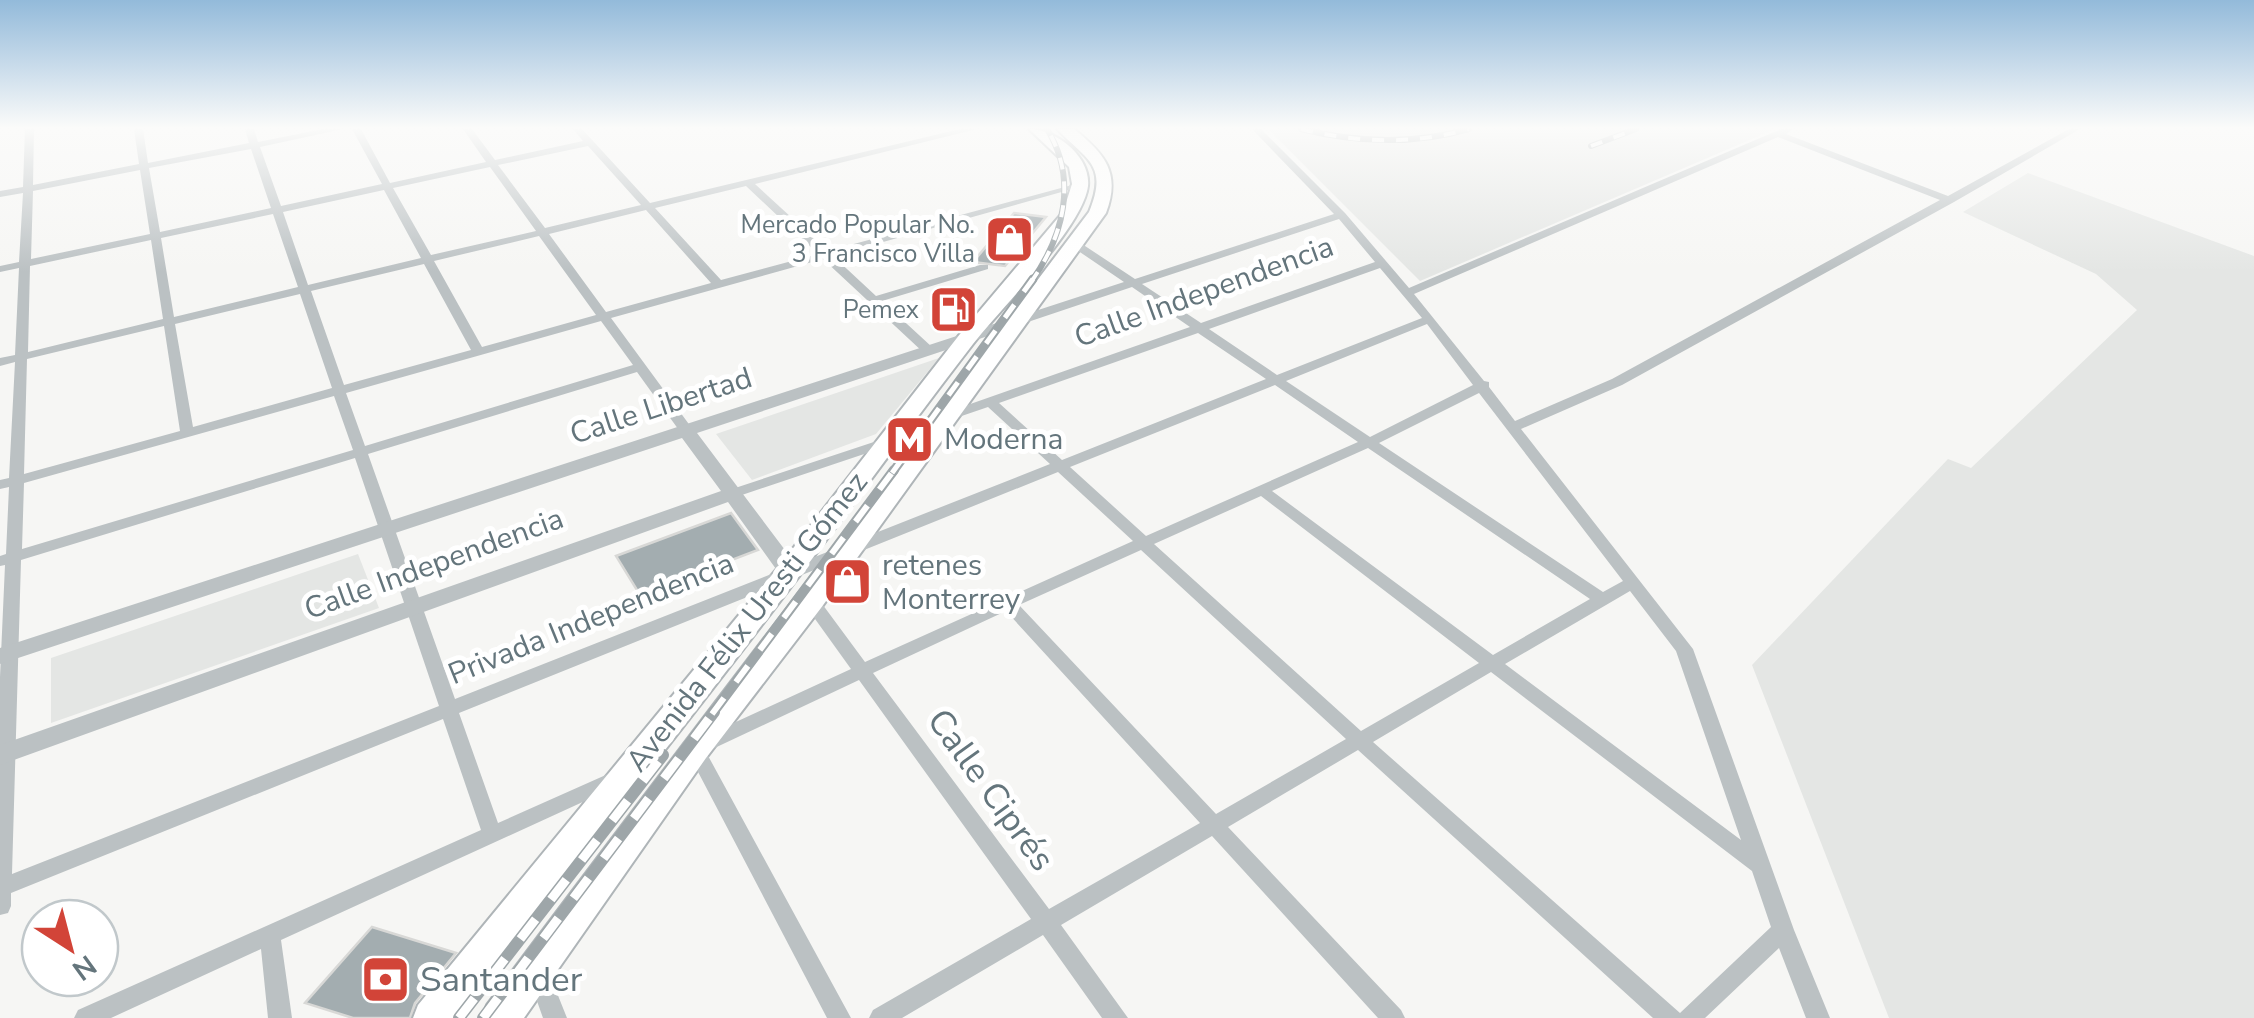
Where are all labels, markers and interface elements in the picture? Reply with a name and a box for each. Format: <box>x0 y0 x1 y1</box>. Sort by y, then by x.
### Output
place label: Mercado Popular No. 3 Francisco Villa <box>741 208 975 271</box>
shop icon: Mercado Popular No. 3 Francisco Villa <box>984 213 1036 265</box>
street label: Calle Independencia <box>1069 226 1339 358</box>
fuel station icon: Pemex <box>928 284 980 336</box>
place label: Pemex <box>843 293 919 327</box>
street label: Calle Libertad <box>565 357 757 455</box>
metro station icon: Moderna <box>883 413 935 465</box>
place label: Moderna <box>944 419 1063 460</box>
street label: Avenida Félix Uresti Gómez <box>617 463 877 780</box>
street label: Calle Independencia <box>299 498 569 630</box>
street label: Privada Independencia <box>442 543 740 695</box>
place label: retenes Monterrey <box>882 545 1021 620</box>
shop icon: retenes Monterrey <box>821 556 873 608</box>
street label: Calle Ciprés <box>916 700 1066 880</box>
north arrow <box>20 898 120 998</box>
text: N <box>64 946 104 989</box>
bank icon: Santander <box>359 953 411 1005</box>
place label: Santander <box>420 956 583 1003</box>

